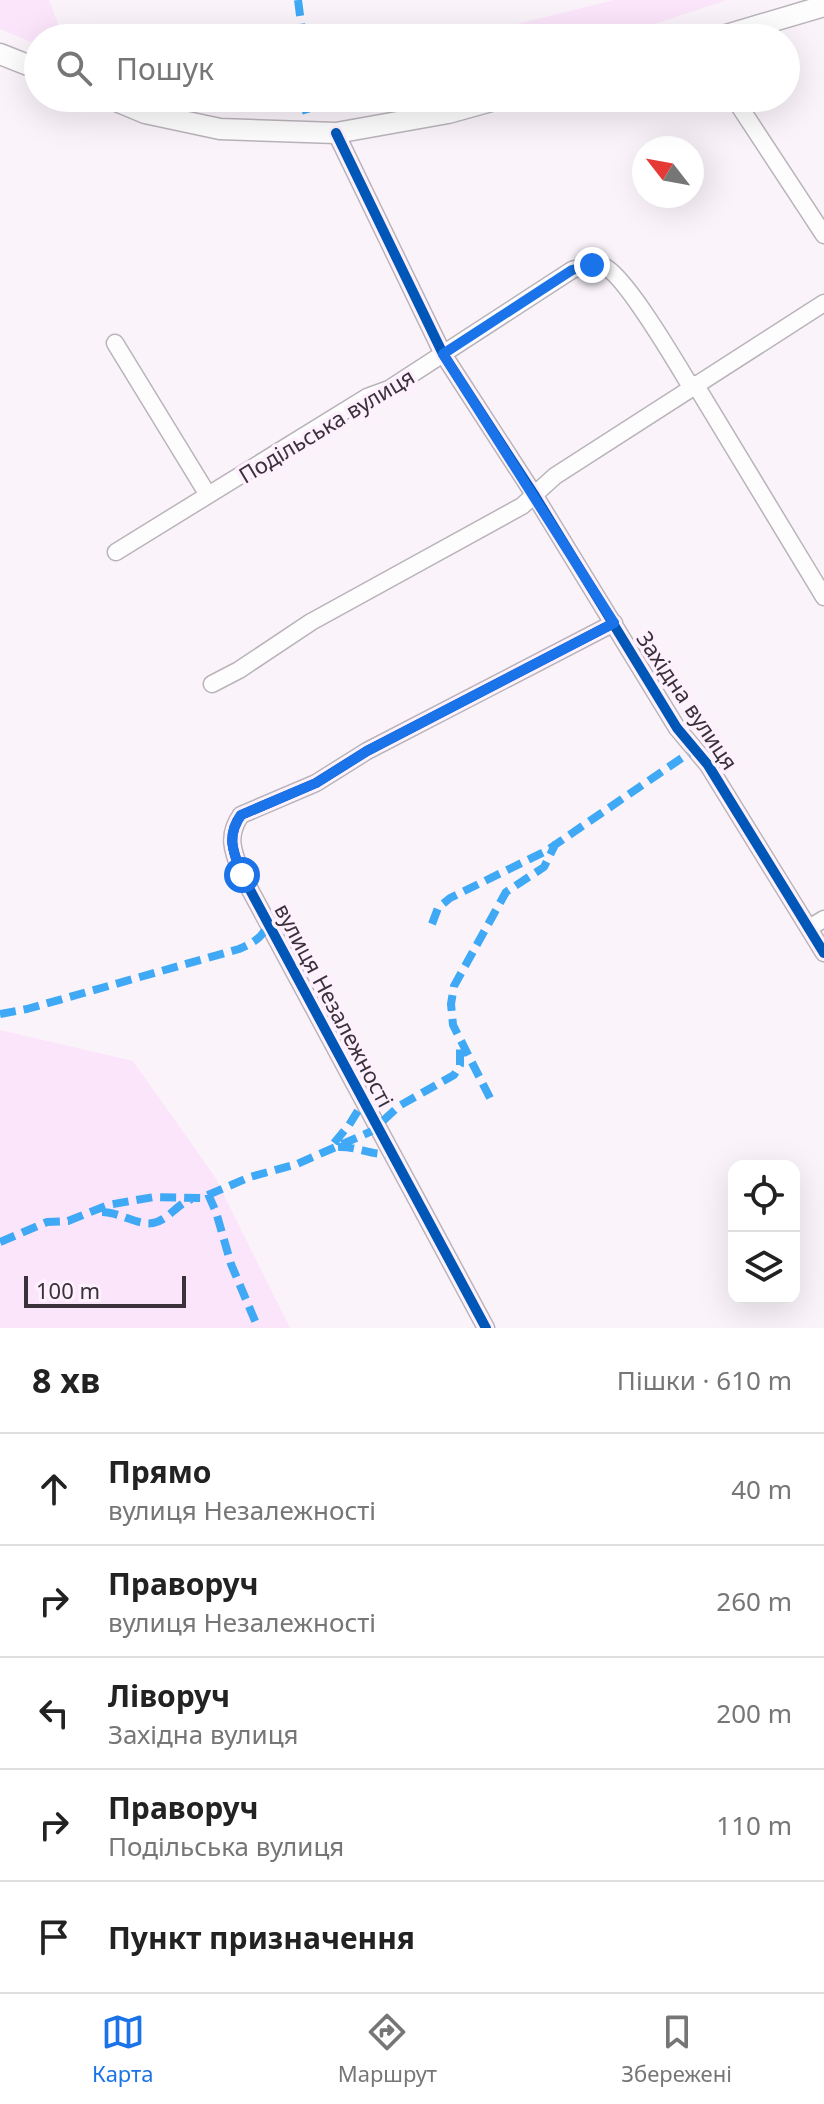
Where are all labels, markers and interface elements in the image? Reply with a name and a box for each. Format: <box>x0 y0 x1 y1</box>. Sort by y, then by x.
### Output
search box <box>24 24 800 112</box>
icon: search <box>52 46 96 90</box>
text: Пошук <box>116 48 214 89</box>
north arrow <box>632 136 704 208</box>
route end <box>574 247 610 283</box>
street label: Подільська вулиця <box>233 361 419 489</box>
street label: Західна вулиця <box>630 625 746 775</box>
route start <box>224 857 260 893</box>
street label: вулиця Незалежності <box>269 898 401 1112</box>
map controls <box>728 1160 800 1304</box>
button: locate <box>728 1160 800 1232</box>
button: layers <box>728 1232 800 1304</box>
scale bar <box>24 1272 186 1308</box>
text: 100 m <box>36 1275 100 1305</box>
text: 8 хв <box>32 1357 100 1403</box>
text: Пішки · 610 m <box>617 1362 792 1398</box>
text: Прямо <box>108 1451 212 1492</box>
icon: ahead <box>32 1467 76 1511</box>
text: 40 m <box>731 1471 792 1507</box>
text: вулиця Незалежності <box>108 1492 376 1528</box>
text: Праворуч <box>108 1563 259 1604</box>
icon: right <box>32 1579 76 1623</box>
text: 260 m <box>716 1583 792 1619</box>
text: вулиця Незалежності <box>108 1604 376 1640</box>
text: Ліворуч <box>108 1675 230 1716</box>
icon: left <box>32 1691 76 1735</box>
text: 200 m <box>716 1695 792 1731</box>
text: Західна вулиця <box>108 1716 299 1752</box>
text: Праворуч <box>108 1787 259 1828</box>
icon: right <box>32 1803 76 1847</box>
text: 110 m <box>716 1807 792 1843</box>
text: Подільська вулиця <box>108 1828 344 1864</box>
icon: arrive <box>32 1915 76 1959</box>
text: Пункт призначення <box>108 1917 415 1958</box>
tab: Карта <box>92 2010 154 2088</box>
tab: Маршрут <box>338 2010 437 2088</box>
tab: Збережені <box>621 2010 732 2088</box>

